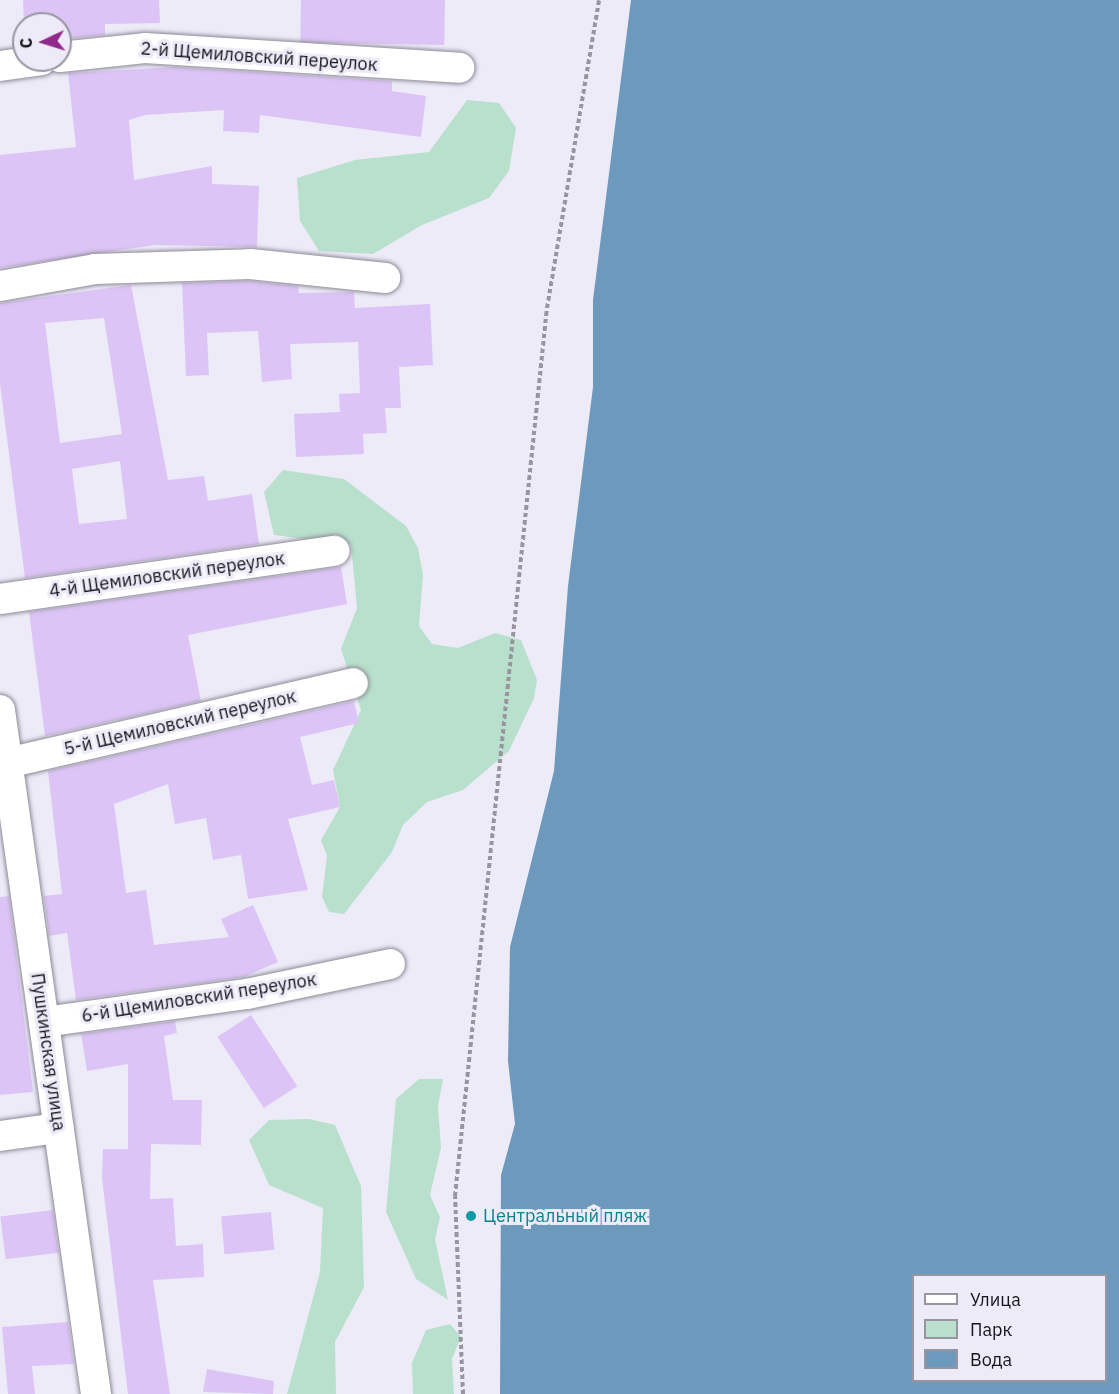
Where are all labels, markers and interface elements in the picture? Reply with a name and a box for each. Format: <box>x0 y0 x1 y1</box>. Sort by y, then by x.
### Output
north arrow <box>12 12 72 72</box>
text: С <box>16 37 36 49</box>
street label: 2-й Щемиловский переулок <box>140 38 378 76</box>
street label: 4-й Щемиловский переулок <box>48 548 286 602</box>
street label: 5-й Щемиловский переулок <box>62 686 298 760</box>
street label: 6-й Щемиловский переулок <box>80 969 318 1027</box>
street label: Пушкинская улица <box>26 972 70 1132</box>
place label: Центральный пляж <box>483 1205 647 1227</box>
marker: Центральный пляж <box>464 1209 478 1223</box>
legend <box>912 1274 1107 1382</box>
text: Улица <box>970 1288 1021 1311</box>
text: Парк <box>970 1318 1012 1341</box>
text: Вода <box>970 1348 1012 1371</box>

